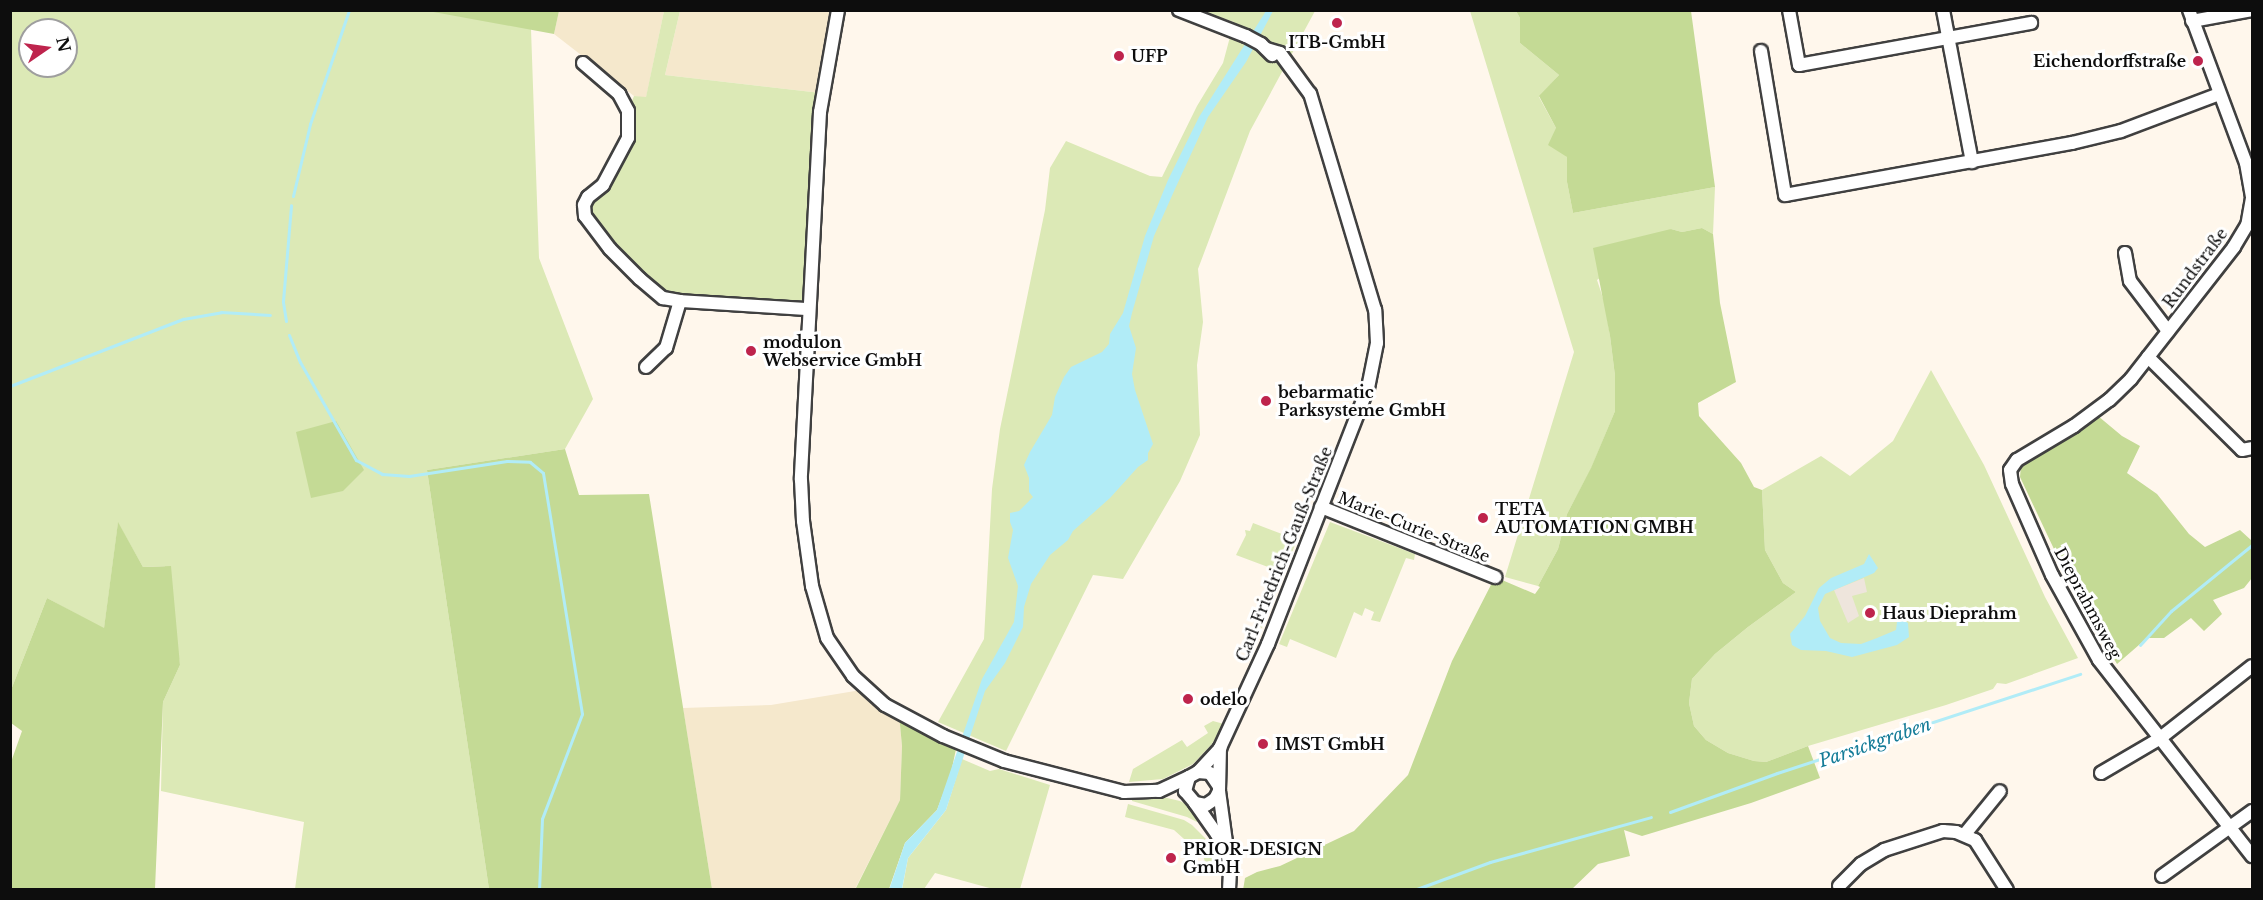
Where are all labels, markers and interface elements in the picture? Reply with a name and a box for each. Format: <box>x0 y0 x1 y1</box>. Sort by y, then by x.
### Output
marker: ITB-GmbH <box>1330 16 1344 30</box>
north arrow <box>18 18 78 78</box>
place label: ITB-GmbH <box>1288 32 1386 52</box>
text: N <box>52 35 75 54</box>
place label: UFP <box>1131 46 1168 66</box>
marker: UFP <box>1112 49 1126 63</box>
place label: Eichendorffstraße <box>2033 51 2186 71</box>
marker: Eichendorffstraße <box>2191 54 2205 68</box>
street label: Rundstraße <box>2159 224 2231 312</box>
place label: modulon Webservice GmbH <box>763 332 922 370</box>
marker: modulon Webservice GmbH <box>744 344 758 358</box>
place label: bebarmatic Parksysteme GmbH <box>1278 382 1446 420</box>
marker: bebarmatic Parksysteme GmbH <box>1259 394 1273 408</box>
street label: Carl-Friedrich-Gauß-Straße <box>1232 444 1336 664</box>
street label: Marie-Curie-Straße <box>1335 488 1493 566</box>
place label: TETA AUTOMATION GMBH <box>1495 499 1694 537</box>
marker: TETA AUTOMATION GMBH <box>1476 511 1490 525</box>
street label: Dieprahmsweg <box>2051 544 2125 662</box>
place label: Haus Dieprahm <box>1882 603 2017 623</box>
marker: Haus Dieprahm <box>1863 606 1877 620</box>
place label: odelo <box>1200 689 1247 709</box>
marker: odelo <box>1181 692 1195 706</box>
water label: Parsickgraben <box>1816 714 1934 772</box>
place label: IMST GmbH <box>1275 734 1385 754</box>
marker: IMST GmbH <box>1256 737 1270 751</box>
place label: PRIOR-DESIGN GmbH <box>1183 839 1322 877</box>
marker: PRIOR-DESIGN GmbH <box>1164 851 1178 865</box>

